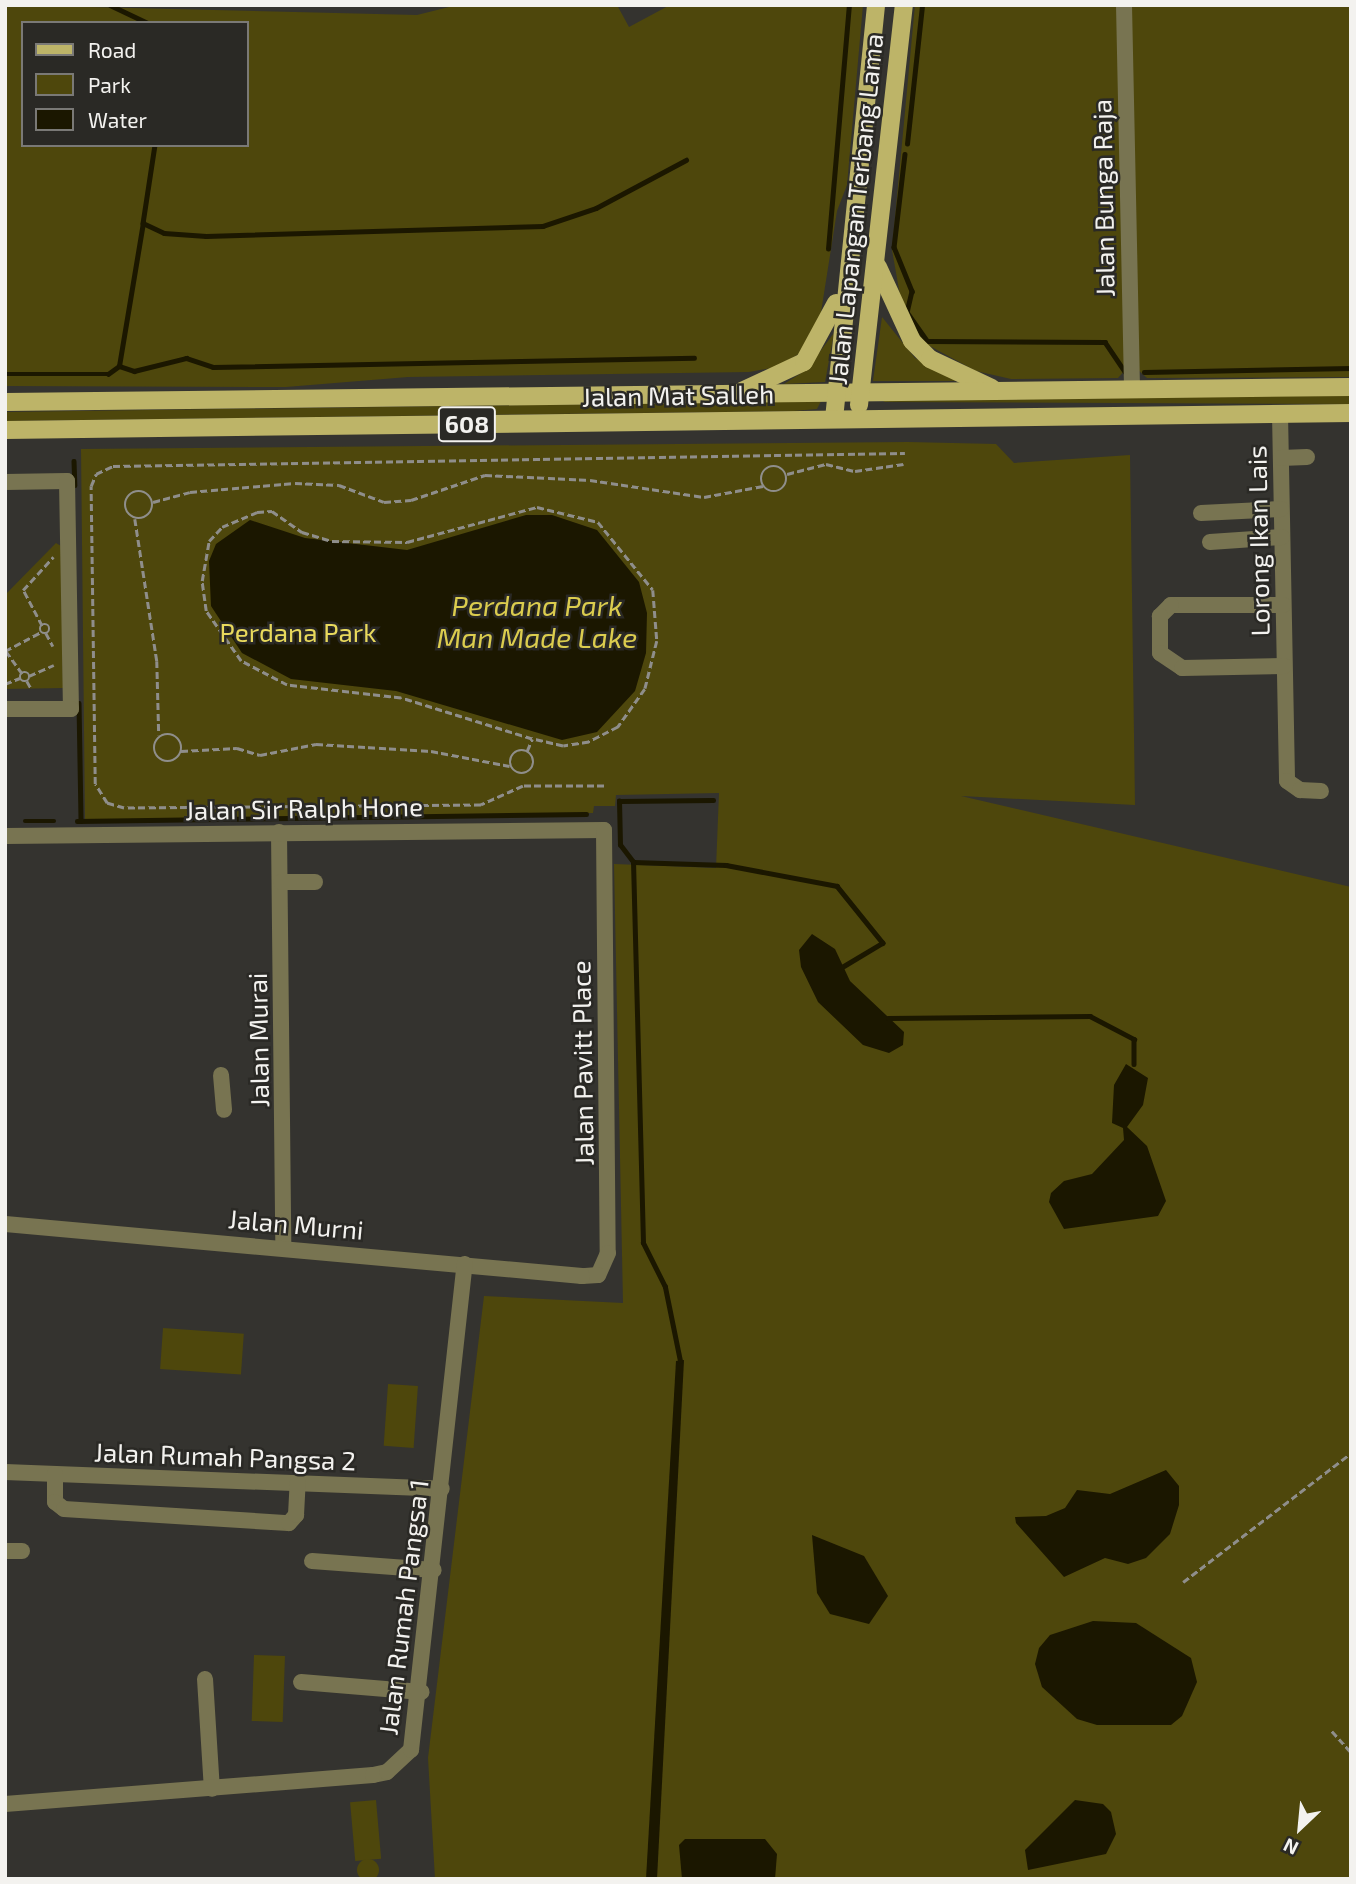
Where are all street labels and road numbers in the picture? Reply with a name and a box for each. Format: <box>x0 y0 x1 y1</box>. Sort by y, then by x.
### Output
street label: Jalan Lapangan Terbang Lama <box>821 32 889 386</box>
street label: Jalan Bunga Raja <box>1086 99 1120 297</box>
street label: Jalan Mat Salleh <box>582 378 774 412</box>
road number: 608 <box>437 404 497 444</box>
street label: Lorong Ikan Lais <box>1241 445 1275 637</box>
street label: Jalan Sir Ralph Hone <box>184 790 424 826</box>
street label: Jalan Pavitt Place <box>565 960 599 1166</box>
street label: Jalan Murai <box>241 972 275 1108</box>
street label: Jalan Murni <box>227 1203 365 1245</box>
street label: Jalan Rumah Pangsa 2 <box>94 1436 356 1476</box>
street label: Jalan Rumah Pangsa 1 <box>372 1477 434 1737</box>

